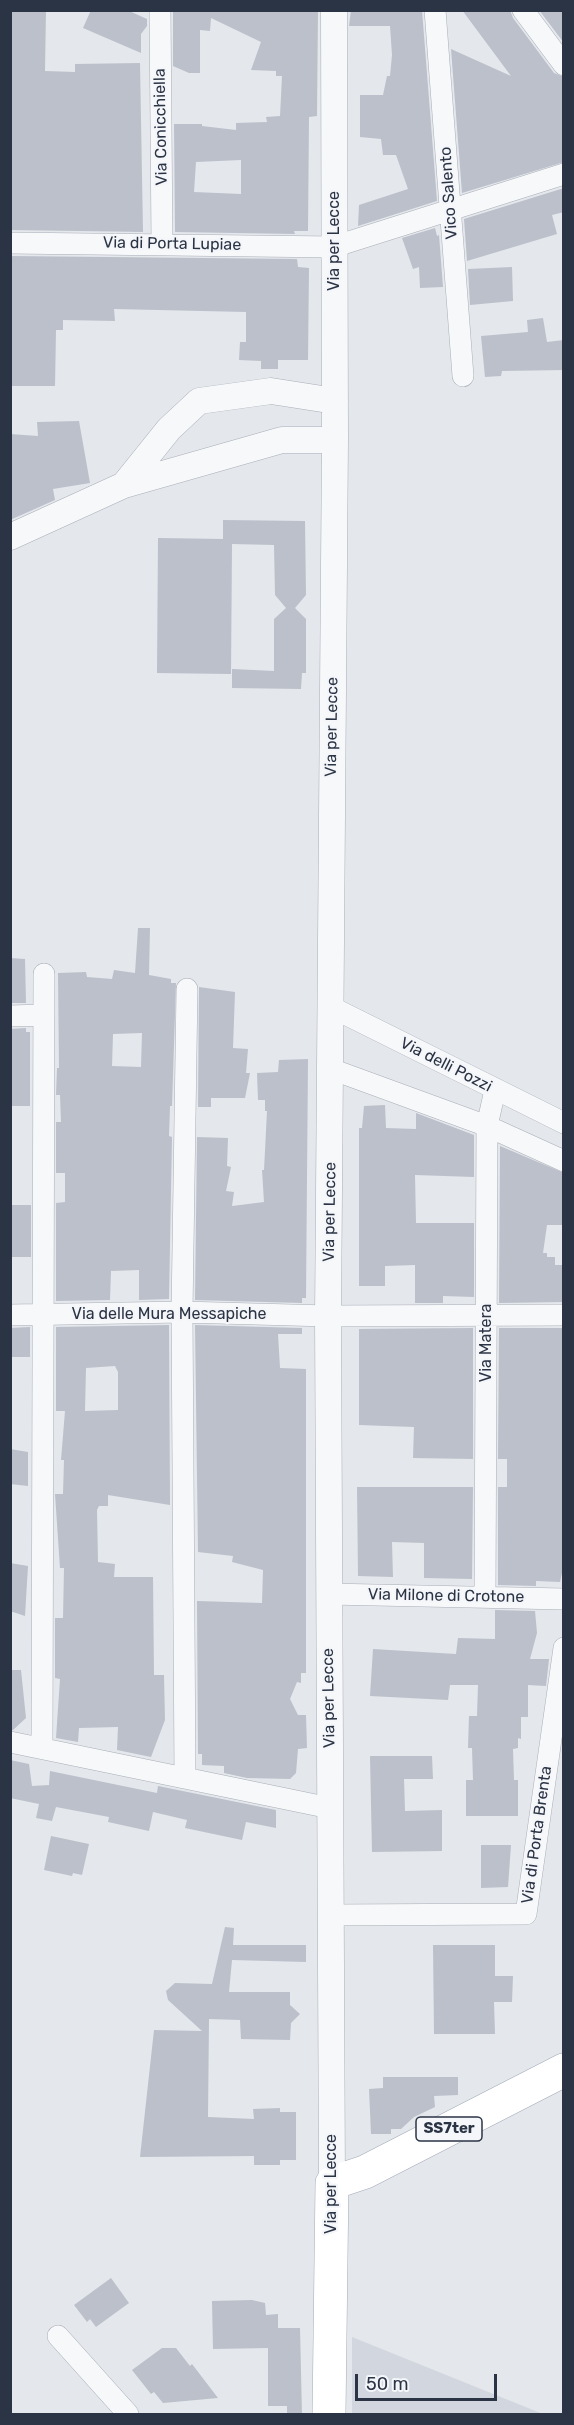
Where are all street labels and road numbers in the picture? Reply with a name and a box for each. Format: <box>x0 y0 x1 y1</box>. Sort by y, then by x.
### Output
street label: Via Conicchiella <box>150 68 172 186</box>
street label: Vico Salento <box>436 146 462 240</box>
street label: Via per Lecce <box>324 191 344 291</box>
street label: Via di Porta Lupiae <box>103 233 241 255</box>
street label: Via per Lecce <box>322 677 342 777</box>
street label: Via delli Pozzi <box>397 1034 495 1096</box>
street label: Via per Lecce <box>320 1162 340 1262</box>
street label: Via delle Mura Messapiche <box>72 1304 266 1324</box>
street label: Via Matera <box>476 1304 496 1382</box>
street label: Via Milone di Crotone <box>368 1585 524 1607</box>
street label: Via per Lecce <box>319 1648 339 1748</box>
street label: Via di Porta Brenta <box>518 1765 556 1905</box>
road number: SS7ter <box>416 2117 482 2141</box>
street label: Via per Lecce <box>321 2134 341 2234</box>

